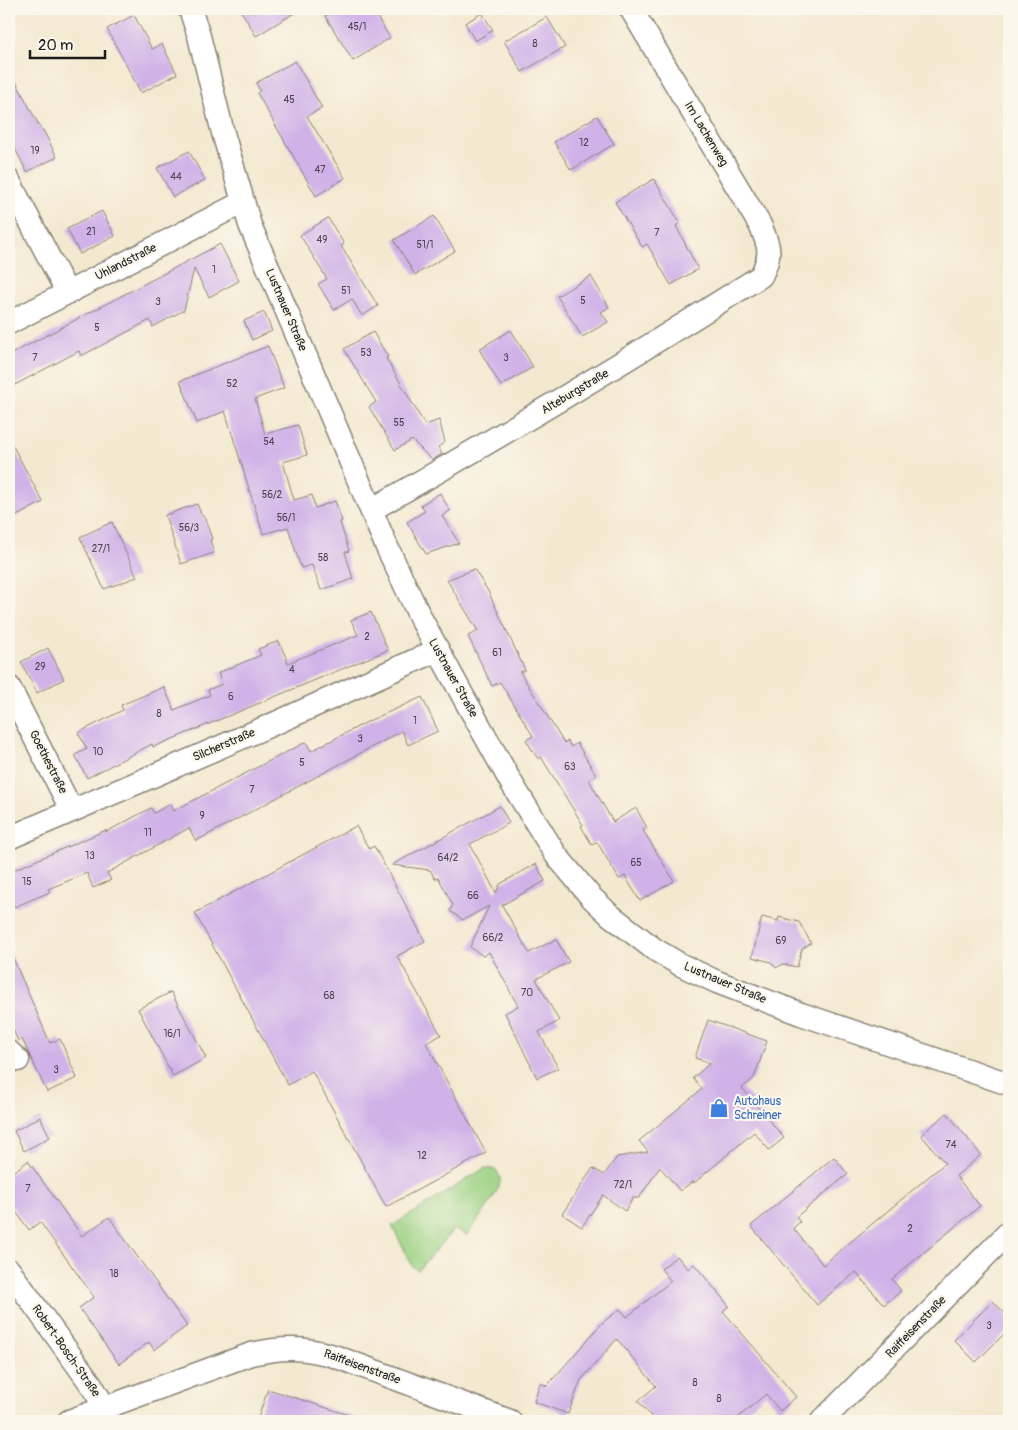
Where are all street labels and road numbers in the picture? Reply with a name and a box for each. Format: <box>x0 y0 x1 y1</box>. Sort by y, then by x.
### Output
street label: Im Lachenweg <box>681 99 731 169</box>
street label: Uhlandstraße <box>93 240 159 284</box>
street label: Lustnauer Straße <box>262 267 310 354</box>
street label: Alteburgstraße <box>538 366 612 418</box>
street label: Lustnauer Straße <box>425 636 481 720</box>
street label: Silcherstraße <box>190 725 258 765</box>
street label: Goethestraße <box>26 728 70 796</box>
street label: Lustnauer Straße <box>682 959 769 1007</box>
street label: Raiffeisenstraße <box>883 1293 949 1361</box>
street label: Robert-Bosch-Straße <box>29 1302 103 1400</box>
street label: Raiffeisenstraße <box>322 1346 403 1388</box>

